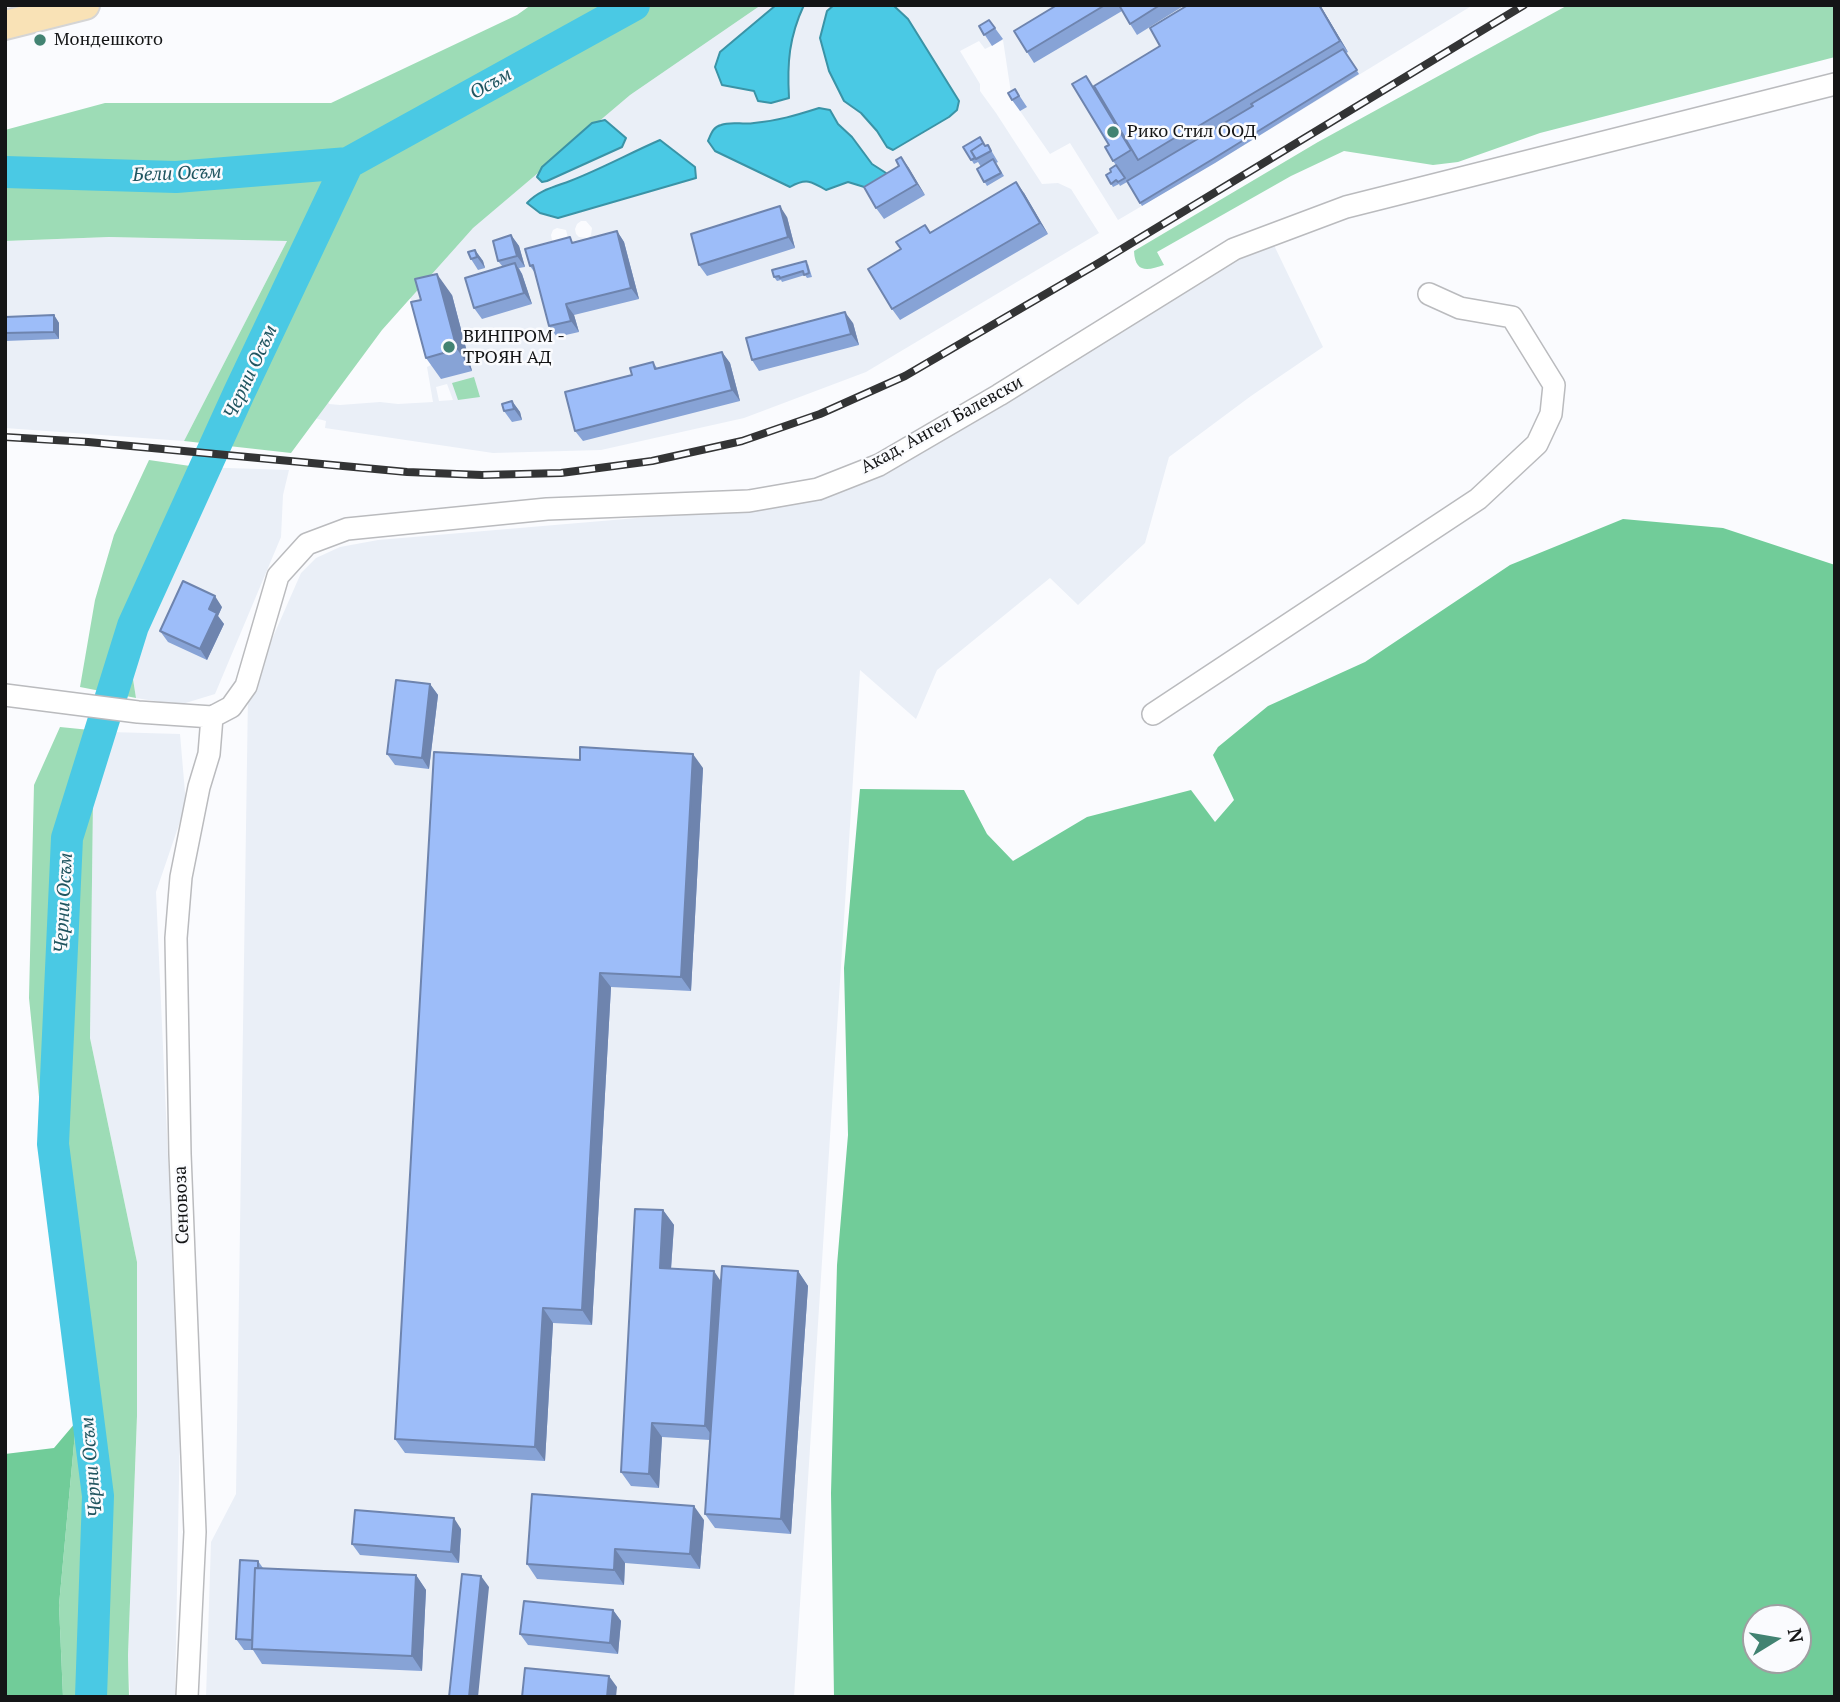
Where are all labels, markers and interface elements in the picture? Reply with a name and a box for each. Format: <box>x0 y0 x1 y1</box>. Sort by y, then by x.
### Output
place label: Мондешкото <box>54 29 163 51</box>
marker: Мондешкото <box>32 32 48 48</box>
water label: Осъм <box>466 63 516 105</box>
place label: Рико Стил ООД <box>1127 121 1256 143</box>
marker: Рико Стил ООД <box>1105 124 1121 140</box>
water label: Бели Осъм <box>132 161 222 187</box>
water label: Черни Осъм <box>219 322 283 422</box>
place label: ВИНПРОМ - ТРОЯН АД <box>463 326 565 368</box>
marker: ВИНПРОМ - ТРОЯН АД <box>441 339 457 355</box>
street label: Акад. Ангел Балевски <box>857 371 1027 479</box>
water label: Черни Осъм <box>50 852 78 954</box>
street label: Сеновоза <box>170 1166 194 1244</box>
water label: Черни Осъм <box>76 1416 108 1518</box>
north arrow <box>1742 1604 1812 1674</box>
text: N <box>1782 1626 1810 1645</box>

